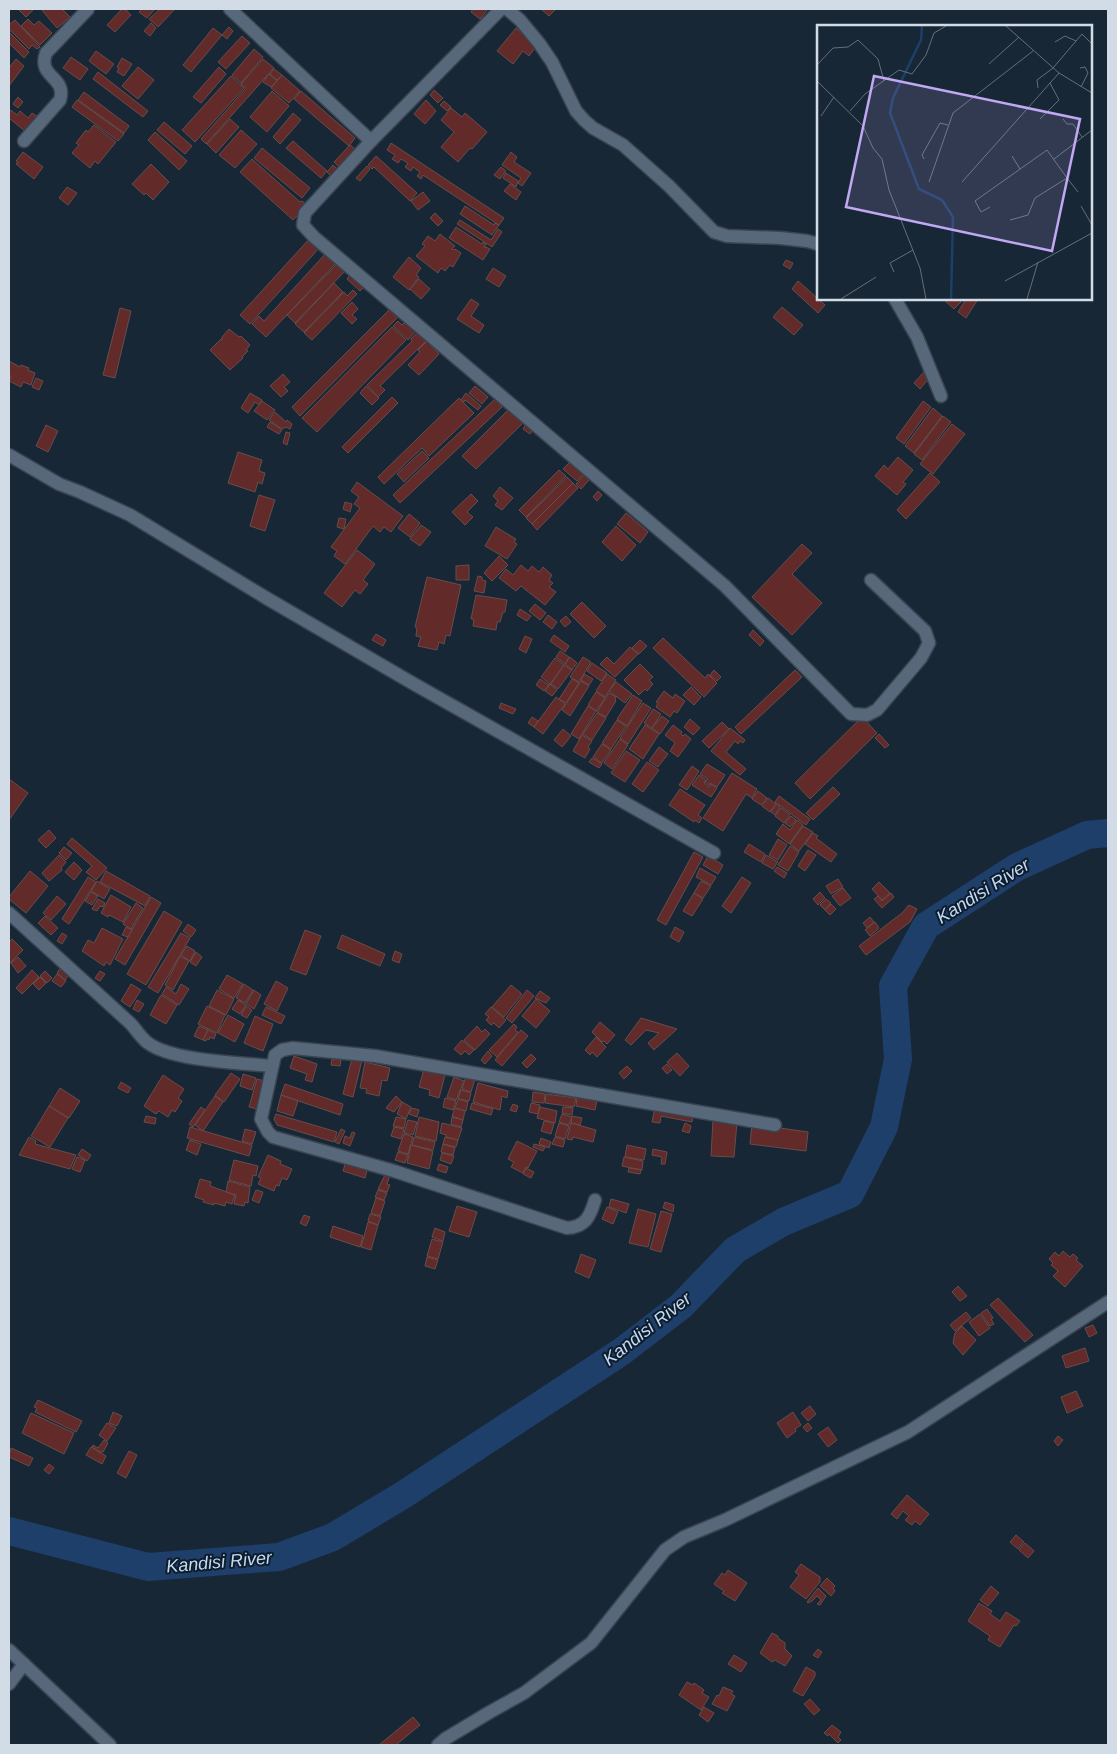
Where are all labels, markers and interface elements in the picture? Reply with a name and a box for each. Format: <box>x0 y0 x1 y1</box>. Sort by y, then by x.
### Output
inset map <box>817 25 1092 300</box>
water label: Kandisi River <box>933 854 1034 928</box>
water label: Kandisi River <box>599 1288 696 1370</box>
water label: Kandisi River <box>165 1547 274 1577</box>

